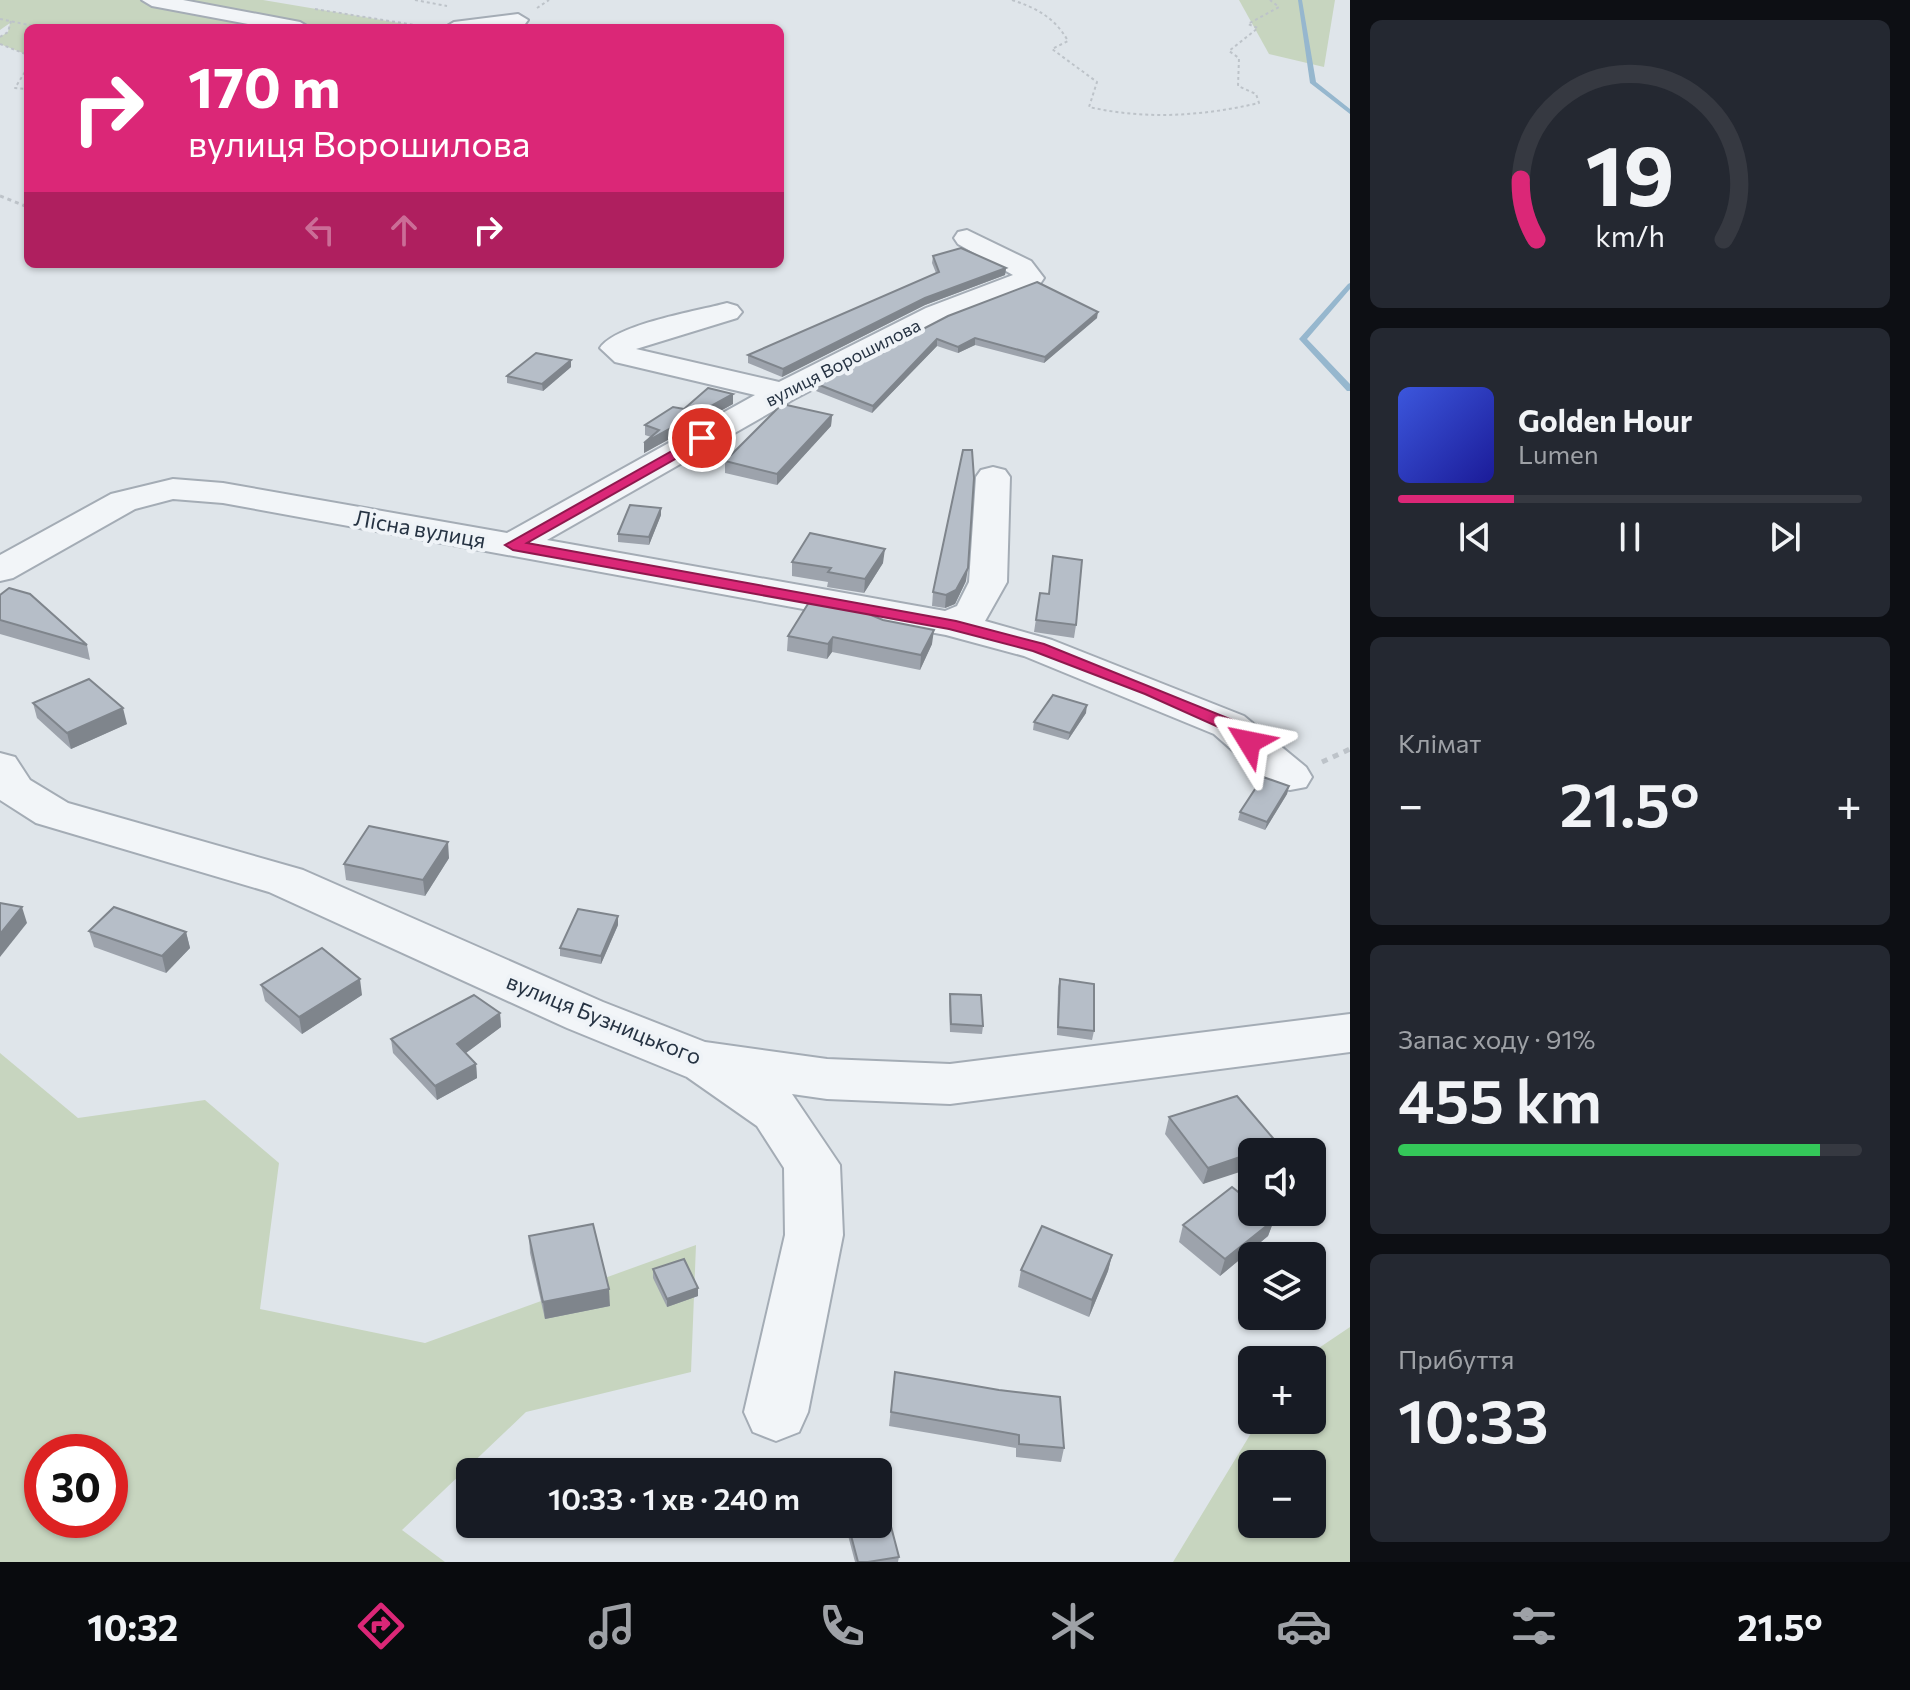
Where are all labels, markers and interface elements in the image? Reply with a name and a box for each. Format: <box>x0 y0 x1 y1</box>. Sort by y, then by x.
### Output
text: 170 m <box>188 51 341 120</box>
icon: right <box>56 56 160 160</box>
text: вулиця Ворошилова <box>188 120 531 164</box>
text: 19 <box>1586 121 1674 223</box>
icon: left <box>298 208 342 252</box>
icon: ahead <box>382 208 426 252</box>
icon: right <box>466 208 510 252</box>
text: km/h <box>1595 218 1665 253</box>
street label: вулиця Ворошилова <box>761 313 924 411</box>
text: Golden Hour <box>1518 401 1692 438</box>
pin <box>668 404 736 472</box>
icon: arrive <box>680 416 724 460</box>
text: Lumen <box>1518 438 1599 469</box>
street label: Лісна вулиця <box>352 504 488 553</box>
icon: previous <box>1453 515 1497 559</box>
icon: pause <box>1608 515 1652 559</box>
icon: next <box>1763 515 1807 559</box>
position arrow <box>1207 700 1291 784</box>
text: Клімат <box>1398 727 1481 758</box>
text: 21.5° <box>1559 766 1700 839</box>
text: − <box>1398 776 1423 830</box>
text: + <box>1836 776 1862 830</box>
street label: вулиця Бузницького <box>503 967 706 1070</box>
text: Запас ходу · 91% <box>1398 1023 1595 1054</box>
text: 455 km <box>1398 1062 1602 1135</box>
map controls <box>1238 1138 1326 1538</box>
button: sound <box>1238 1138 1326 1226</box>
button: layers <box>1238 1242 1326 1330</box>
text: Прибуття <box>1398 1343 1514 1374</box>
button: + <box>1238 1346 1326 1434</box>
text: 10:33 <box>1398 1382 1549 1455</box>
speed limit sign: 30 <box>24 1434 128 1538</box>
button: − <box>1238 1450 1326 1538</box>
text: 10:33 · 1 хв · 240 m <box>548 1479 800 1516</box>
icon: directions <box>353 1598 409 1654</box>
icon: music <box>584 1598 640 1654</box>
icon: phone <box>814 1598 870 1654</box>
icon: climate <box>1045 1598 1101 1654</box>
icon: car <box>1276 1598 1332 1654</box>
icon: filters <box>1506 1598 1562 1654</box>
text: 10:32 <box>87 1604 178 1648</box>
text: 21.5° <box>1737 1604 1823 1648</box>

